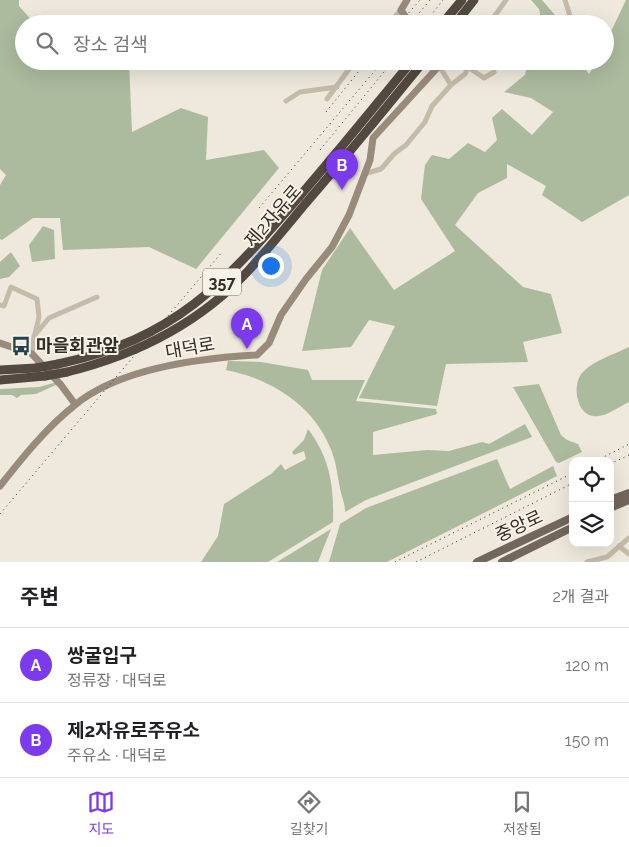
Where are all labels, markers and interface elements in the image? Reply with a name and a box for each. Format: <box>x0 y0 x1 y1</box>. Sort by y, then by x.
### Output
search box <box>15 15 614 70</box>
icon: search <box>33 29 61 57</box>
text: 장소 검색 <box>73 33 148 55</box>
pin: B <box>326 149 358 190</box>
street label: 제2자유로 <box>240 180 305 251</box>
your location <box>258 253 284 279</box>
road number: 357 <box>203 268 241 296</box>
pin: A <box>231 308 263 349</box>
street label: 대덕로 <box>164 333 216 362</box>
bus stop icon: 마을회관앞 <box>10 335 32 357</box>
place label: 마을회관앞 <box>36 335 119 356</box>
map controls <box>569 457 614 547</box>
button: locate <box>569 457 614 502</box>
button: layers <box>569 502 614 547</box>
street label: 중앙로 <box>492 506 546 546</box>
text: 주변 <box>20 584 59 609</box>
text: 2개 결과 <box>552 587 609 606</box>
text: 쌍굴입구 <box>67 644 137 666</box>
text: A <box>31 656 41 675</box>
text: 120 m <box>565 656 609 675</box>
text: 정류장 · 대덕로 <box>67 671 167 690</box>
text: 제2자유로주유소 <box>67 719 200 741</box>
text: B <box>31 731 41 750</box>
text: 150 m <box>565 731 609 750</box>
text: 주유소 · 대덕로 <box>67 746 167 765</box>
tab: 지도 <box>87 788 115 838</box>
tab: 길찾기 <box>290 788 328 838</box>
tab: 저장됨 <box>503 788 542 838</box>

